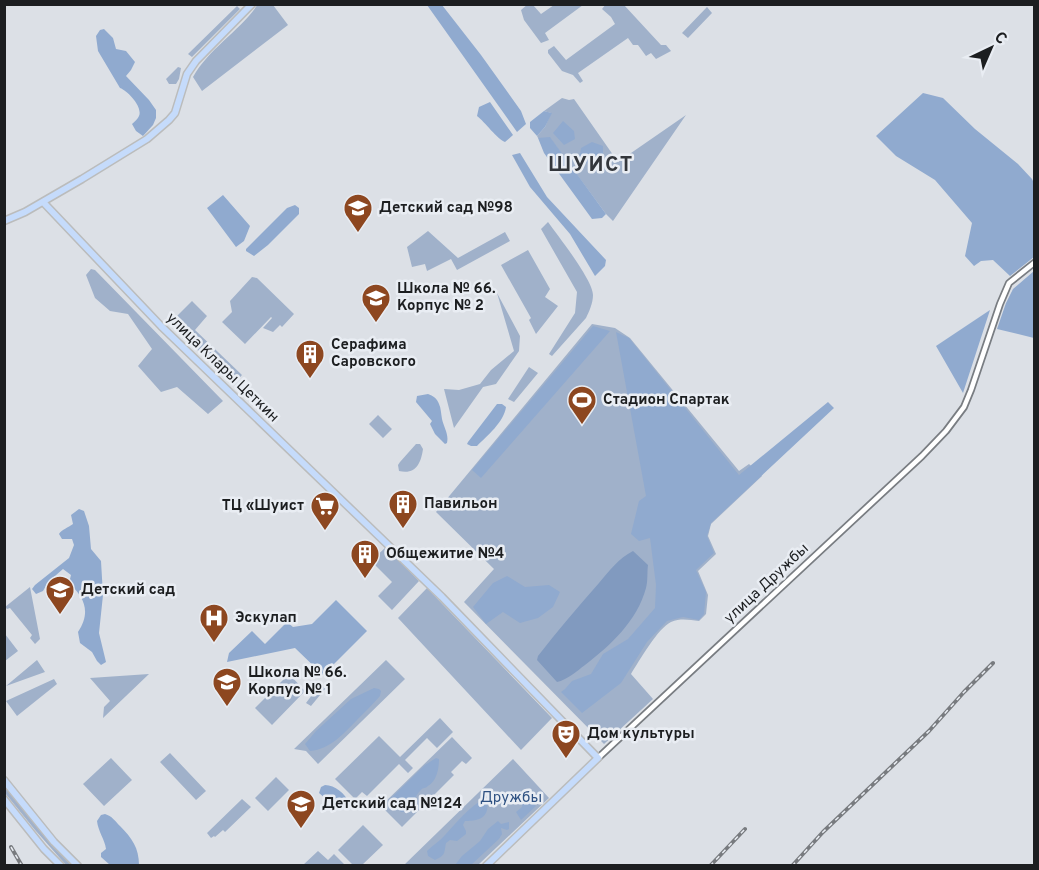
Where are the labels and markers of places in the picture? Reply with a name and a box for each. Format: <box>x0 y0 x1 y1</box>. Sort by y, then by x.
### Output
school or university icon: Детский сад №98 <box>342 192 374 234</box>
place label: Детский сад №98 <box>379 199 513 218</box>
place label: Школа № 66. Корпус № 2 <box>397 280 496 316</box>
school or university icon: Школа № 66. Корпус № 2 <box>360 282 392 324</box>
place label: Серафима Саровского <box>331 336 416 372</box>
building icon: Серафима Саровского <box>294 338 326 380</box>
sports icon: Стадион Спартак <box>566 384 598 426</box>
place label: Стадион Спартак <box>603 391 730 410</box>
building icon: Павильон <box>387 488 419 530</box>
supermarket icon: ТЦ «Шуист <box>309 490 341 532</box>
place label: Павильон <box>424 495 498 514</box>
place label: ТЦ «Шуист <box>222 497 304 516</box>
building icon: Общежитие №4 <box>349 538 381 580</box>
place label: Общежитие №4 <box>386 545 504 564</box>
school or university icon: Детский сад <box>44 574 76 616</box>
place label: Детский сад <box>81 581 175 600</box>
hospital icon: Эскулап <box>198 602 230 644</box>
place label: Эскулап <box>235 609 297 628</box>
place label: Школа № 66. Корпус № 1 <box>248 664 347 700</box>
school or university icon: Школа № 66. Корпус № 1 <box>211 666 243 708</box>
theatre icon: Дом культуры <box>550 718 582 760</box>
place label: Дом культуры <box>587 725 695 744</box>
school or university icon: Детский сад №124 <box>285 788 317 830</box>
place label: Детский сад №124 <box>322 795 462 814</box>

